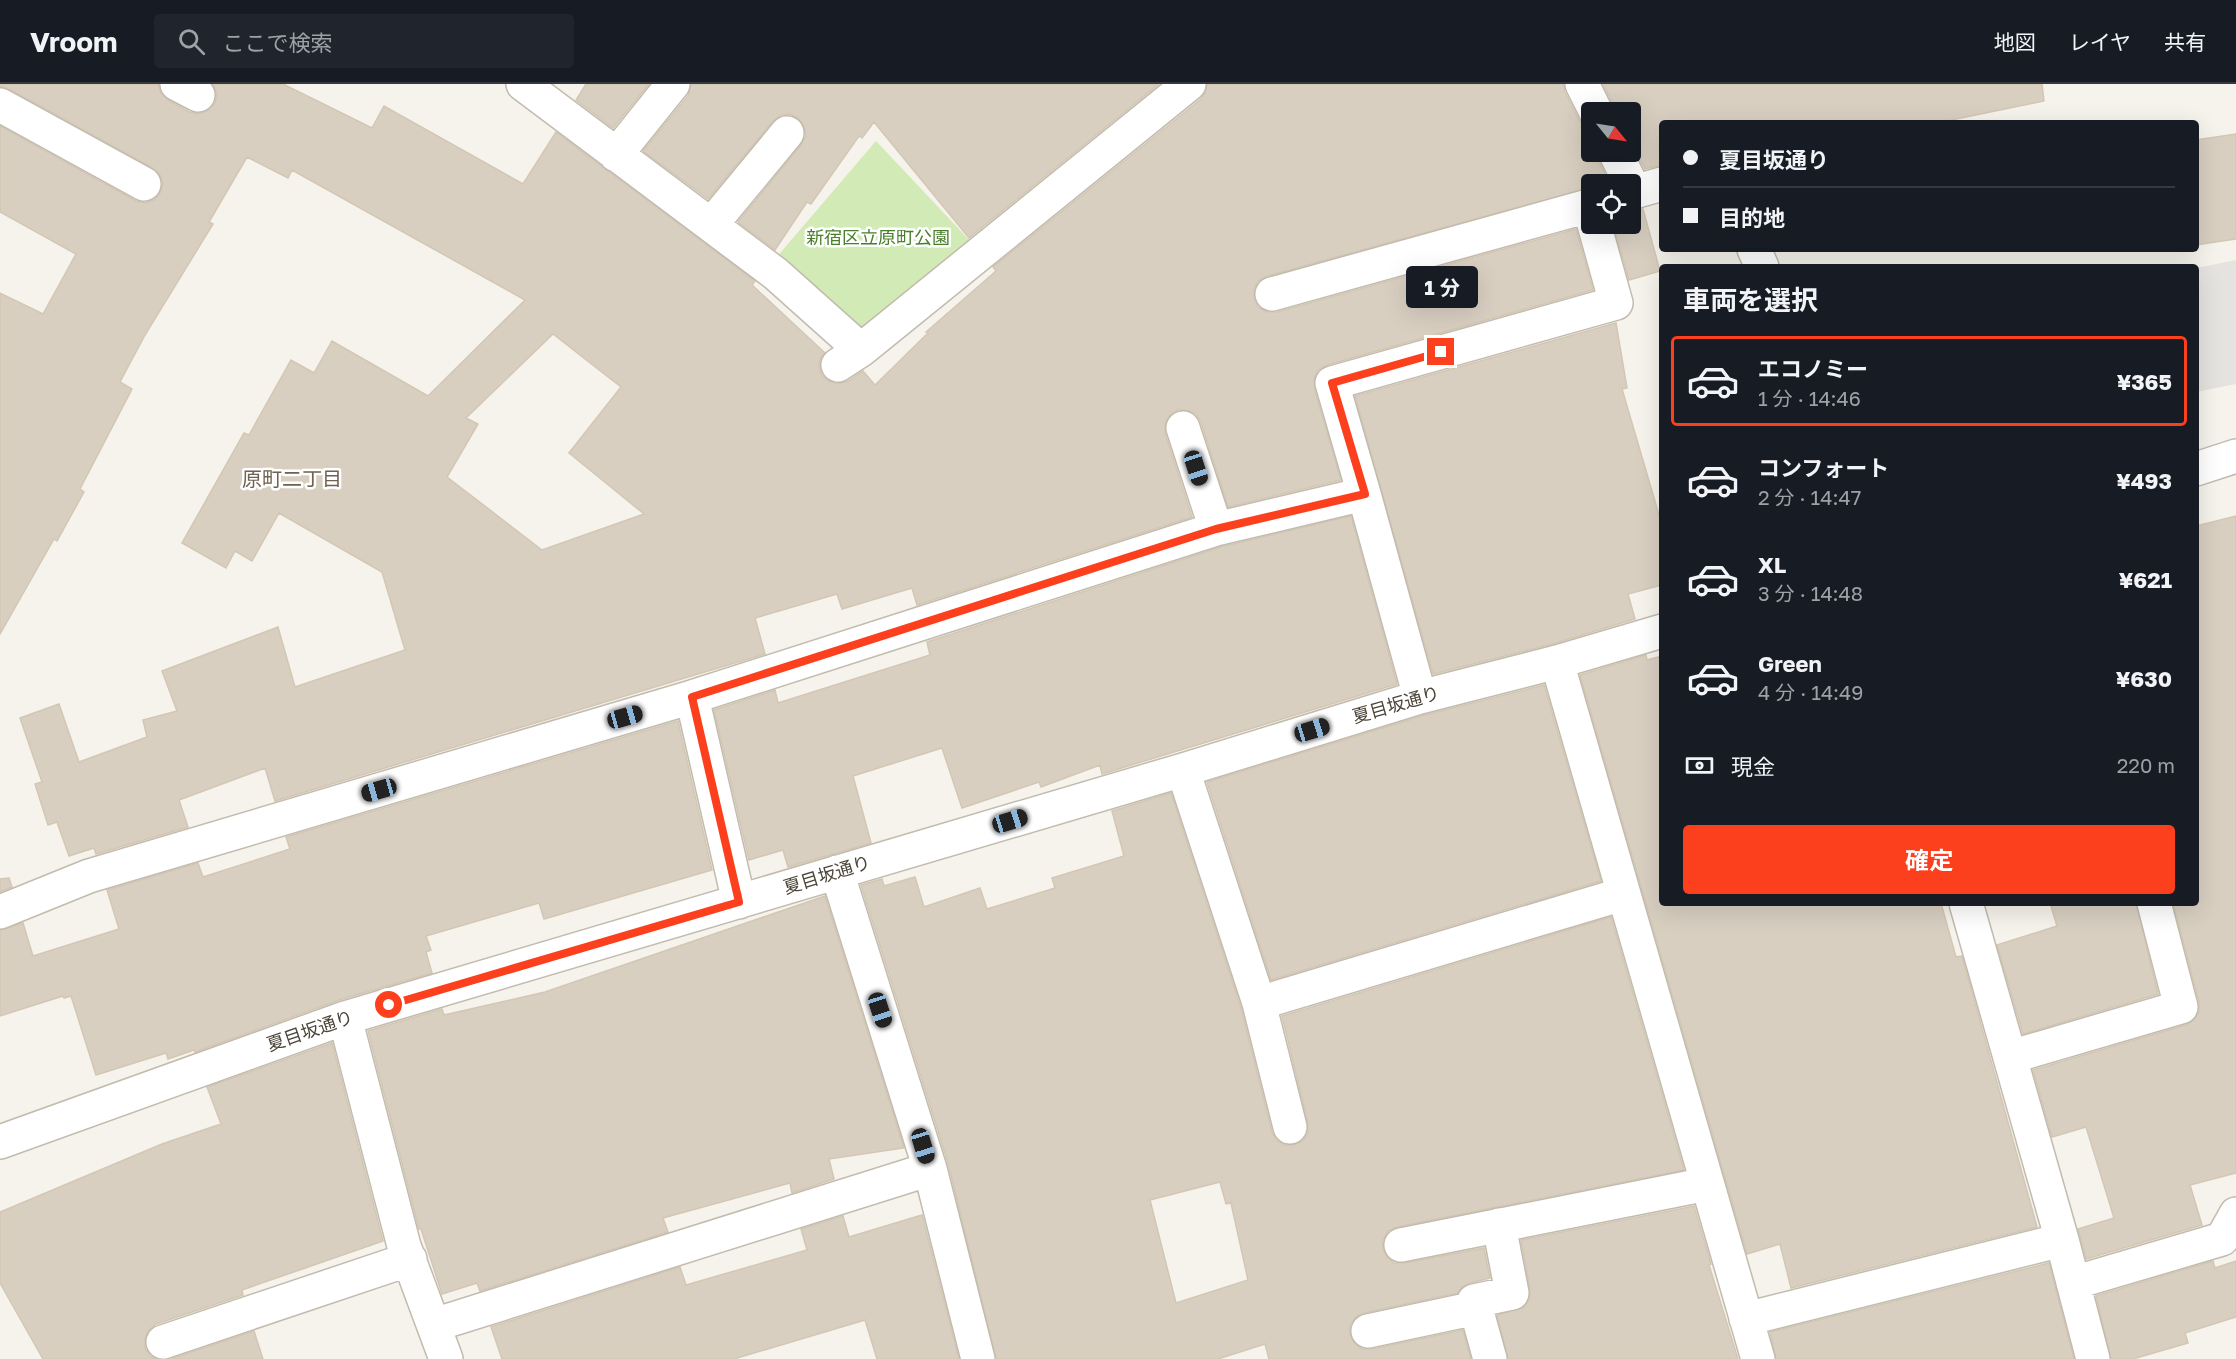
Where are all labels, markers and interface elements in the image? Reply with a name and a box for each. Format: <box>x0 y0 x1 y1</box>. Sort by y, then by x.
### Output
search box <box>154 14 574 68</box>
text: Vroom <box>30 25 118 58</box>
icon: search <box>175 25 208 58</box>
text: ここで検索 <box>223 29 333 56</box>
text: 地図 <box>1994 29 2036 55</box>
text: レイヤ <box>2069 29 2131 55</box>
text: 共有 <box>2164 29 2206 55</box>
north arrow <box>1581 102 1641 162</box>
map controls <box>1581 102 1641 234</box>
text: 夏目坂通り <box>1719 146 1829 173</box>
button: locate <box>1581 174 1641 234</box>
text: 目的地 <box>1719 204 1785 231</box>
park label: 新宿区立原町公園 <box>806 226 950 248</box>
callout: 1 分 <box>1405 265 1477 307</box>
text: 1 分 <box>1424 275 1460 299</box>
text: 車両を選択 <box>1683 284 1818 316</box>
route end <box>1427 338 1454 365</box>
icon: car <box>1686 354 1740 408</box>
text: エコノミー <box>1758 355 1868 382</box>
text: ¥365 <box>2117 368 2172 395</box>
text: 1 分 · 14:46 <box>1758 386 1861 410</box>
car <box>1182 448 1210 488</box>
icon: car <box>1686 453 1740 507</box>
text: コンフォート <box>1758 454 1889 481</box>
district label: 原町二丁目 <box>242 466 342 490</box>
text: ¥493 <box>2116 467 2172 494</box>
text: 2 分 · 14:47 <box>1758 485 1861 509</box>
text: XL <box>1758 551 1786 578</box>
icon: car <box>1686 552 1740 606</box>
text: ¥621 <box>2119 566 2172 593</box>
text: 3 分 · 14:48 <box>1758 581 1863 605</box>
text: Green <box>1758 650 1822 677</box>
icon: car <box>1686 651 1740 705</box>
text: ¥630 <box>2116 665 2172 692</box>
text: 4 分 · 14:49 <box>1758 680 1863 704</box>
street label: 夏目坂通り <box>1349 681 1442 727</box>
car <box>605 703 645 731</box>
car <box>1292 716 1332 744</box>
icon: cash <box>1683 749 1716 782</box>
text: 現金 <box>1731 753 1775 780</box>
text: 220 m <box>2117 753 2175 777</box>
car <box>359 776 399 804</box>
car <box>990 807 1030 835</box>
button: 確定 <box>1683 825 2175 894</box>
street label: 夏目坂通り <box>780 850 873 898</box>
car <box>866 990 894 1030</box>
route start <box>375 991 402 1018</box>
street label: 夏目坂通り <box>264 1005 356 1055</box>
car <box>909 1126 937 1166</box>

